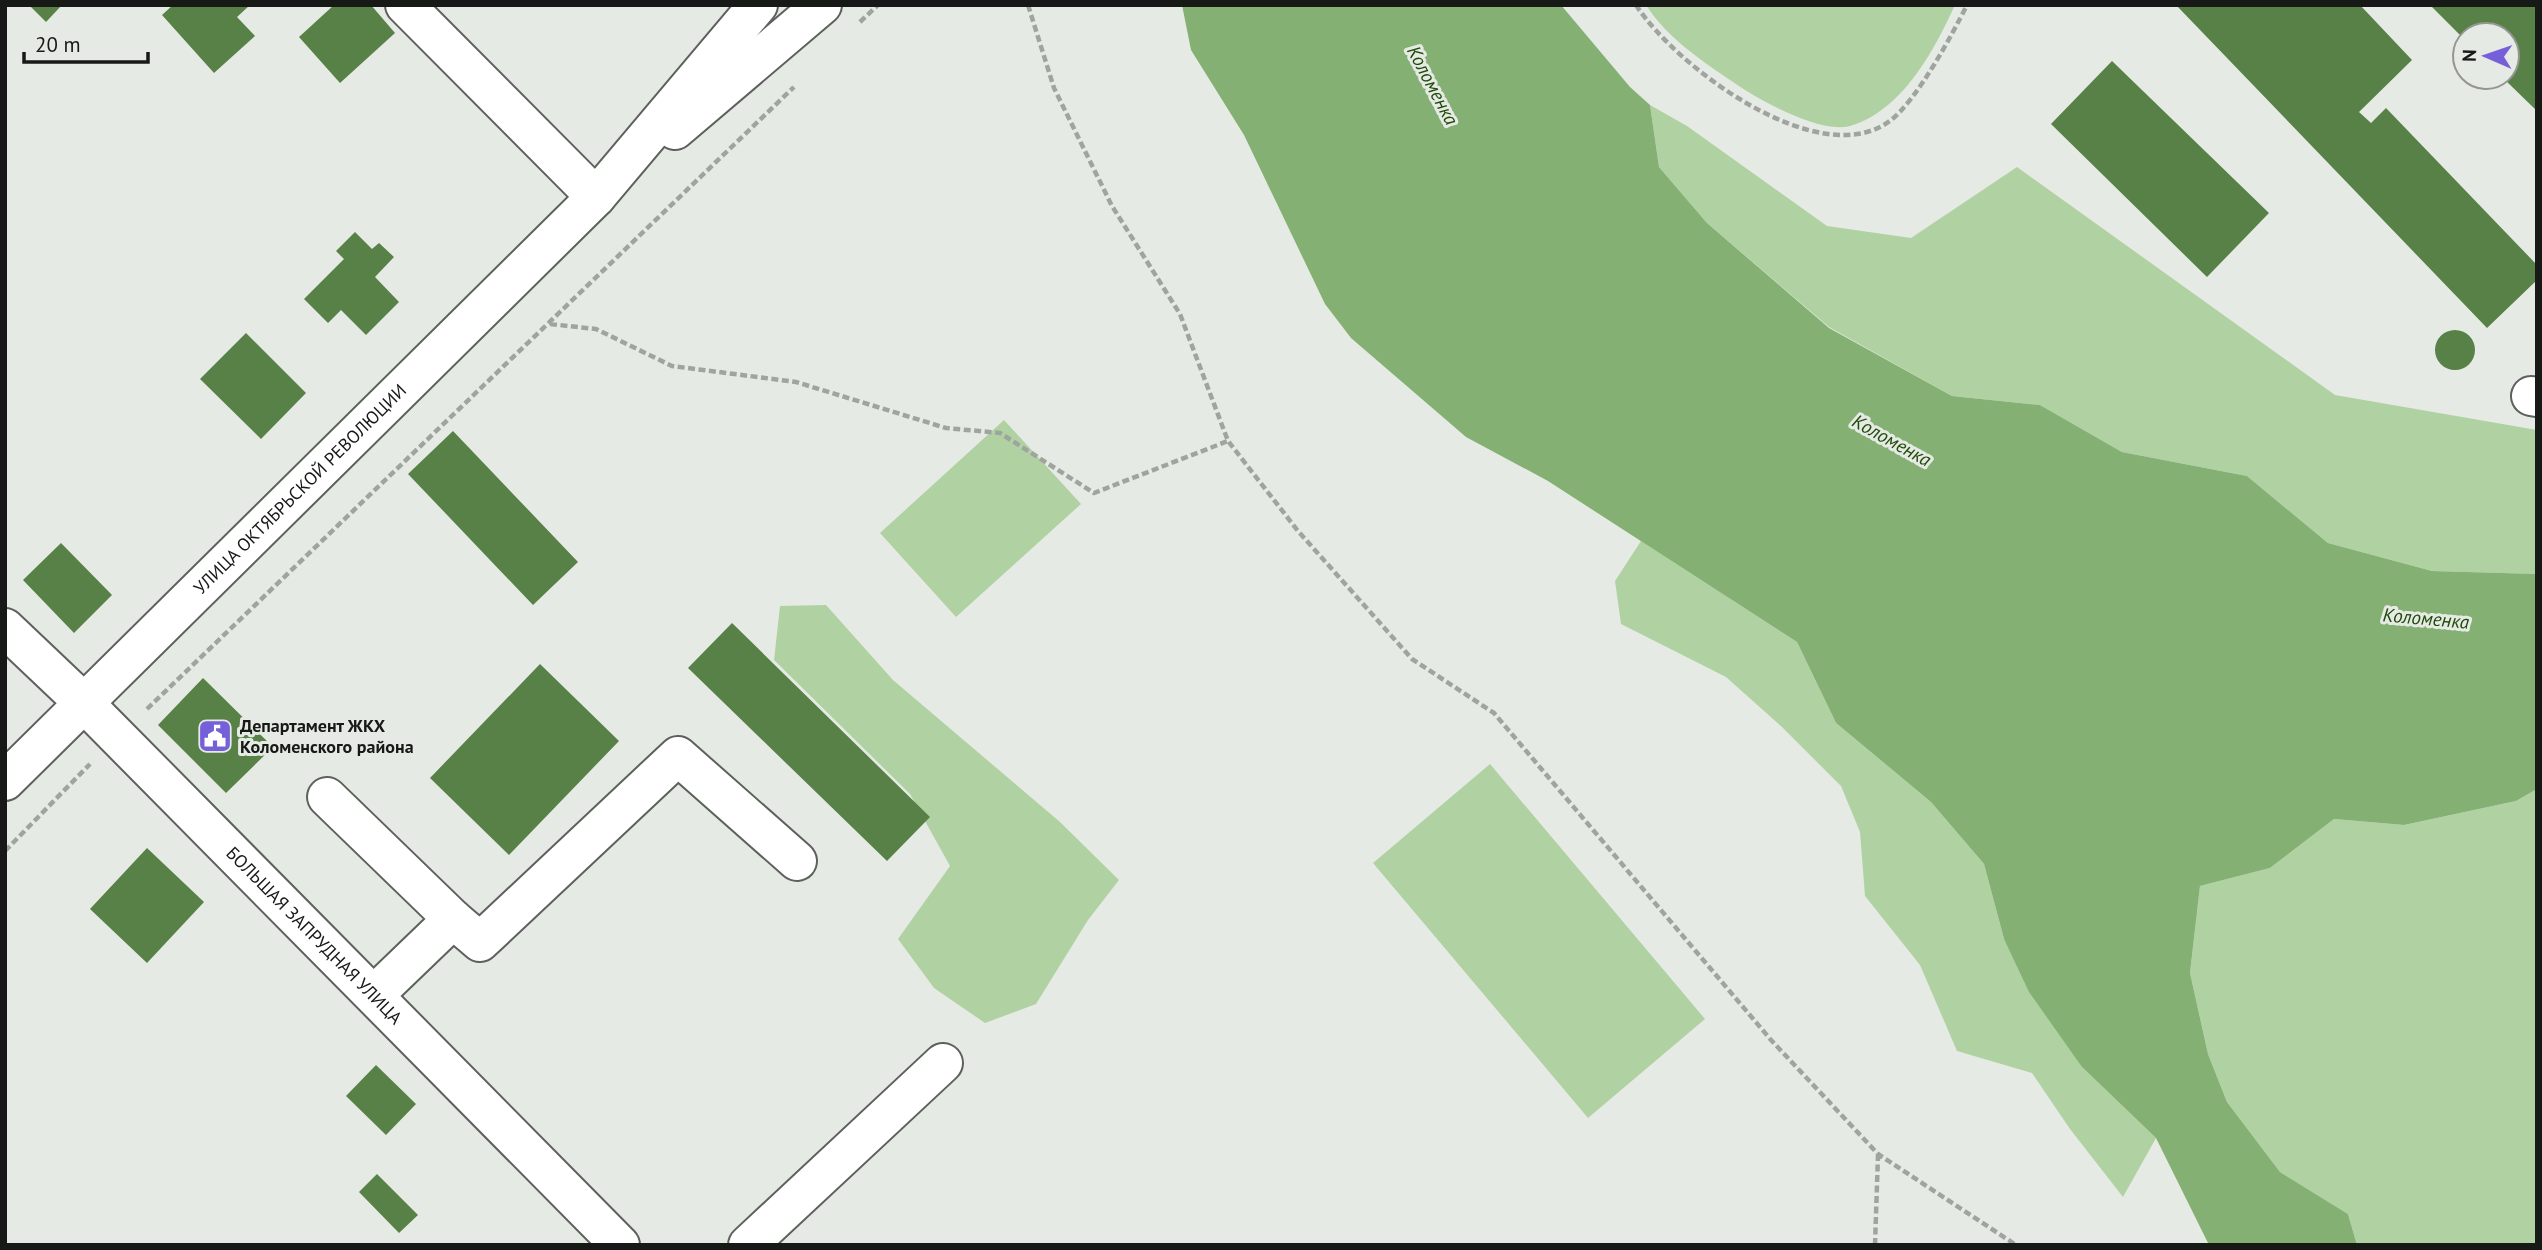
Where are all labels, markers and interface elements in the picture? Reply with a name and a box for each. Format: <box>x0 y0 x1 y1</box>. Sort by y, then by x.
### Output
scale bar <box>24 21 149 65</box>
north arrow <box>2451 21 2521 91</box>
text: 20 m <box>35 31 81 58</box>
water label: Коломенка <box>1402 41 1464 129</box>
text: N <box>2457 49 2481 62</box>
street label: УЛИЦА ОКТЯБРЬСКОЙ РЕВОЛЮЦИИ <box>189 379 411 599</box>
water label: Коломенка <box>1848 409 1936 472</box>
water label: Коломенка <box>2382 602 2471 634</box>
place label: Департамент ЖКХ Коломенского района <box>240 714 414 758</box>
public building icon: Департамент ЖКХ Коломенского района <box>196 717 234 755</box>
street label: БОЛЬШАЯ ЗАПРУДНАЯ УЛИЦА <box>221 841 408 1029</box>

